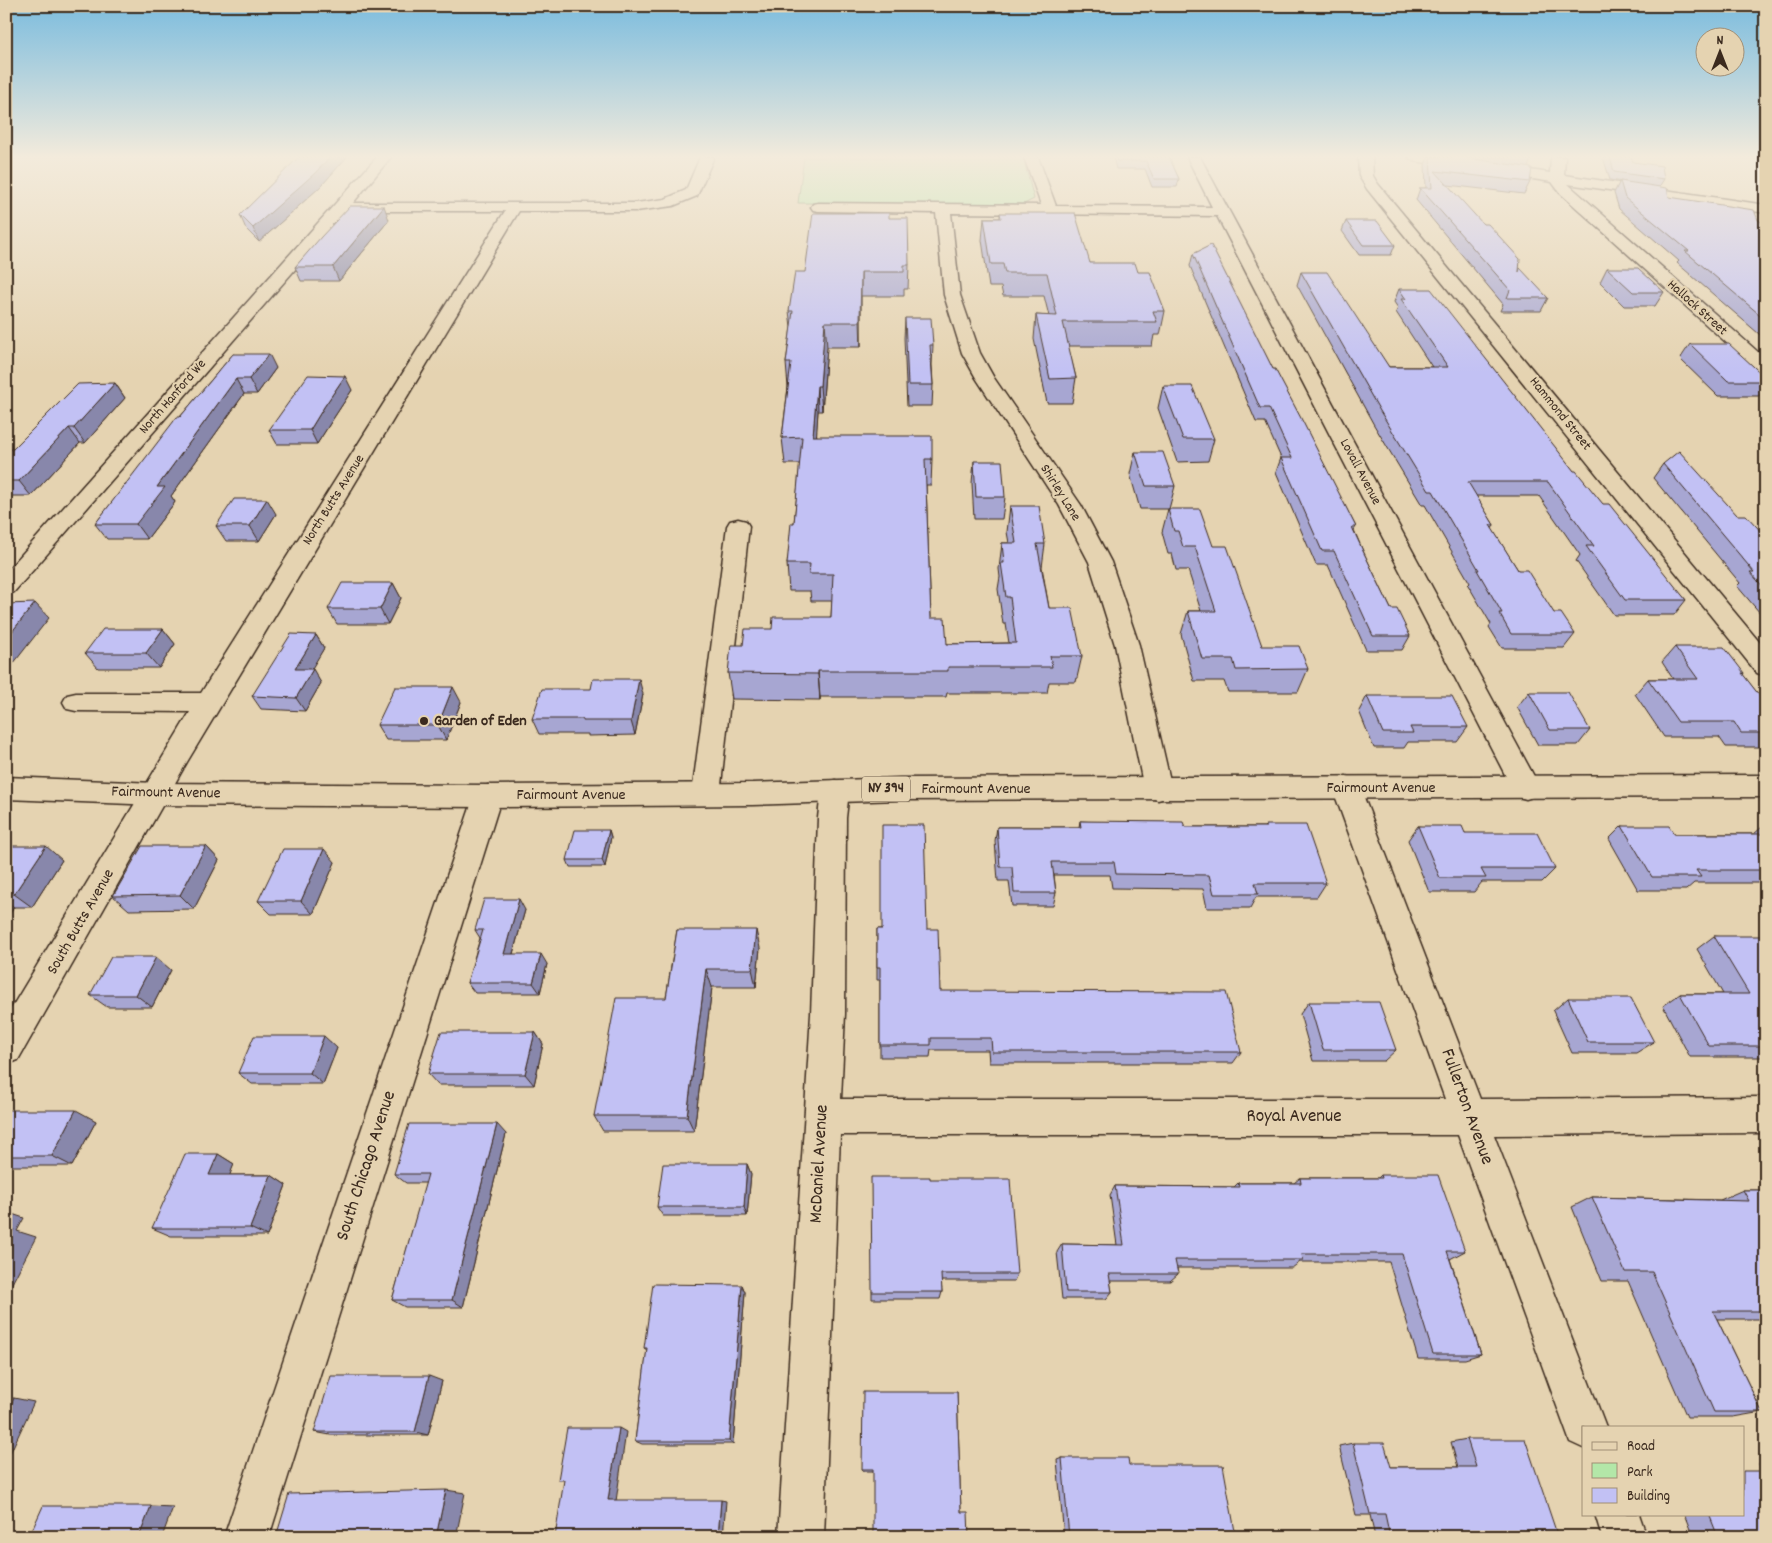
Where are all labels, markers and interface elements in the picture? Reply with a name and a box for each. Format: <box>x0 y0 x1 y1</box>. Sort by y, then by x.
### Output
north arrow <box>1694 28 1744 78</box>
text: N <box>1717 31 1724 51</box>
street label: Hallock Street <box>1662 275 1732 341</box>
street label: North Hanford We <box>135 355 211 439</box>
street label: Hammond Street <box>1524 373 1596 455</box>
street label: Lovall Avenue <box>1334 435 1386 509</box>
street label: North Butts Avenue <box>298 451 370 549</box>
street label: Shirley Lane <box>1035 461 1085 525</box>
place label: Garden of Eden <box>434 710 527 733</box>
marker: Garden of Eden <box>418 715 430 727</box>
road number: NY 394 <box>862 776 910 802</box>
street label: Fairmount Avenue <box>1326 777 1436 800</box>
street label: Fairmount Avenue <box>921 778 1031 801</box>
street label: Fairmount Avenue <box>111 781 221 805</box>
street label: Fairmount Avenue <box>516 784 626 807</box>
street label: South Butts Avenue <box>41 865 121 979</box>
street label: Fullerton Avenue <box>1433 1045 1499 1169</box>
street label: South Chicago Avenue <box>330 1087 404 1245</box>
street label: McDaniel Avenue <box>803 1104 837 1224</box>
street label: Royal Avenue <box>1246 1104 1342 1131</box>
legend <box>1582 1426 1744 1516</box>
text: Road <box>1627 1436 1655 1458</box>
text: Park <box>1627 1462 1653 1484</box>
text: Building <box>1627 1486 1670 1508</box>

